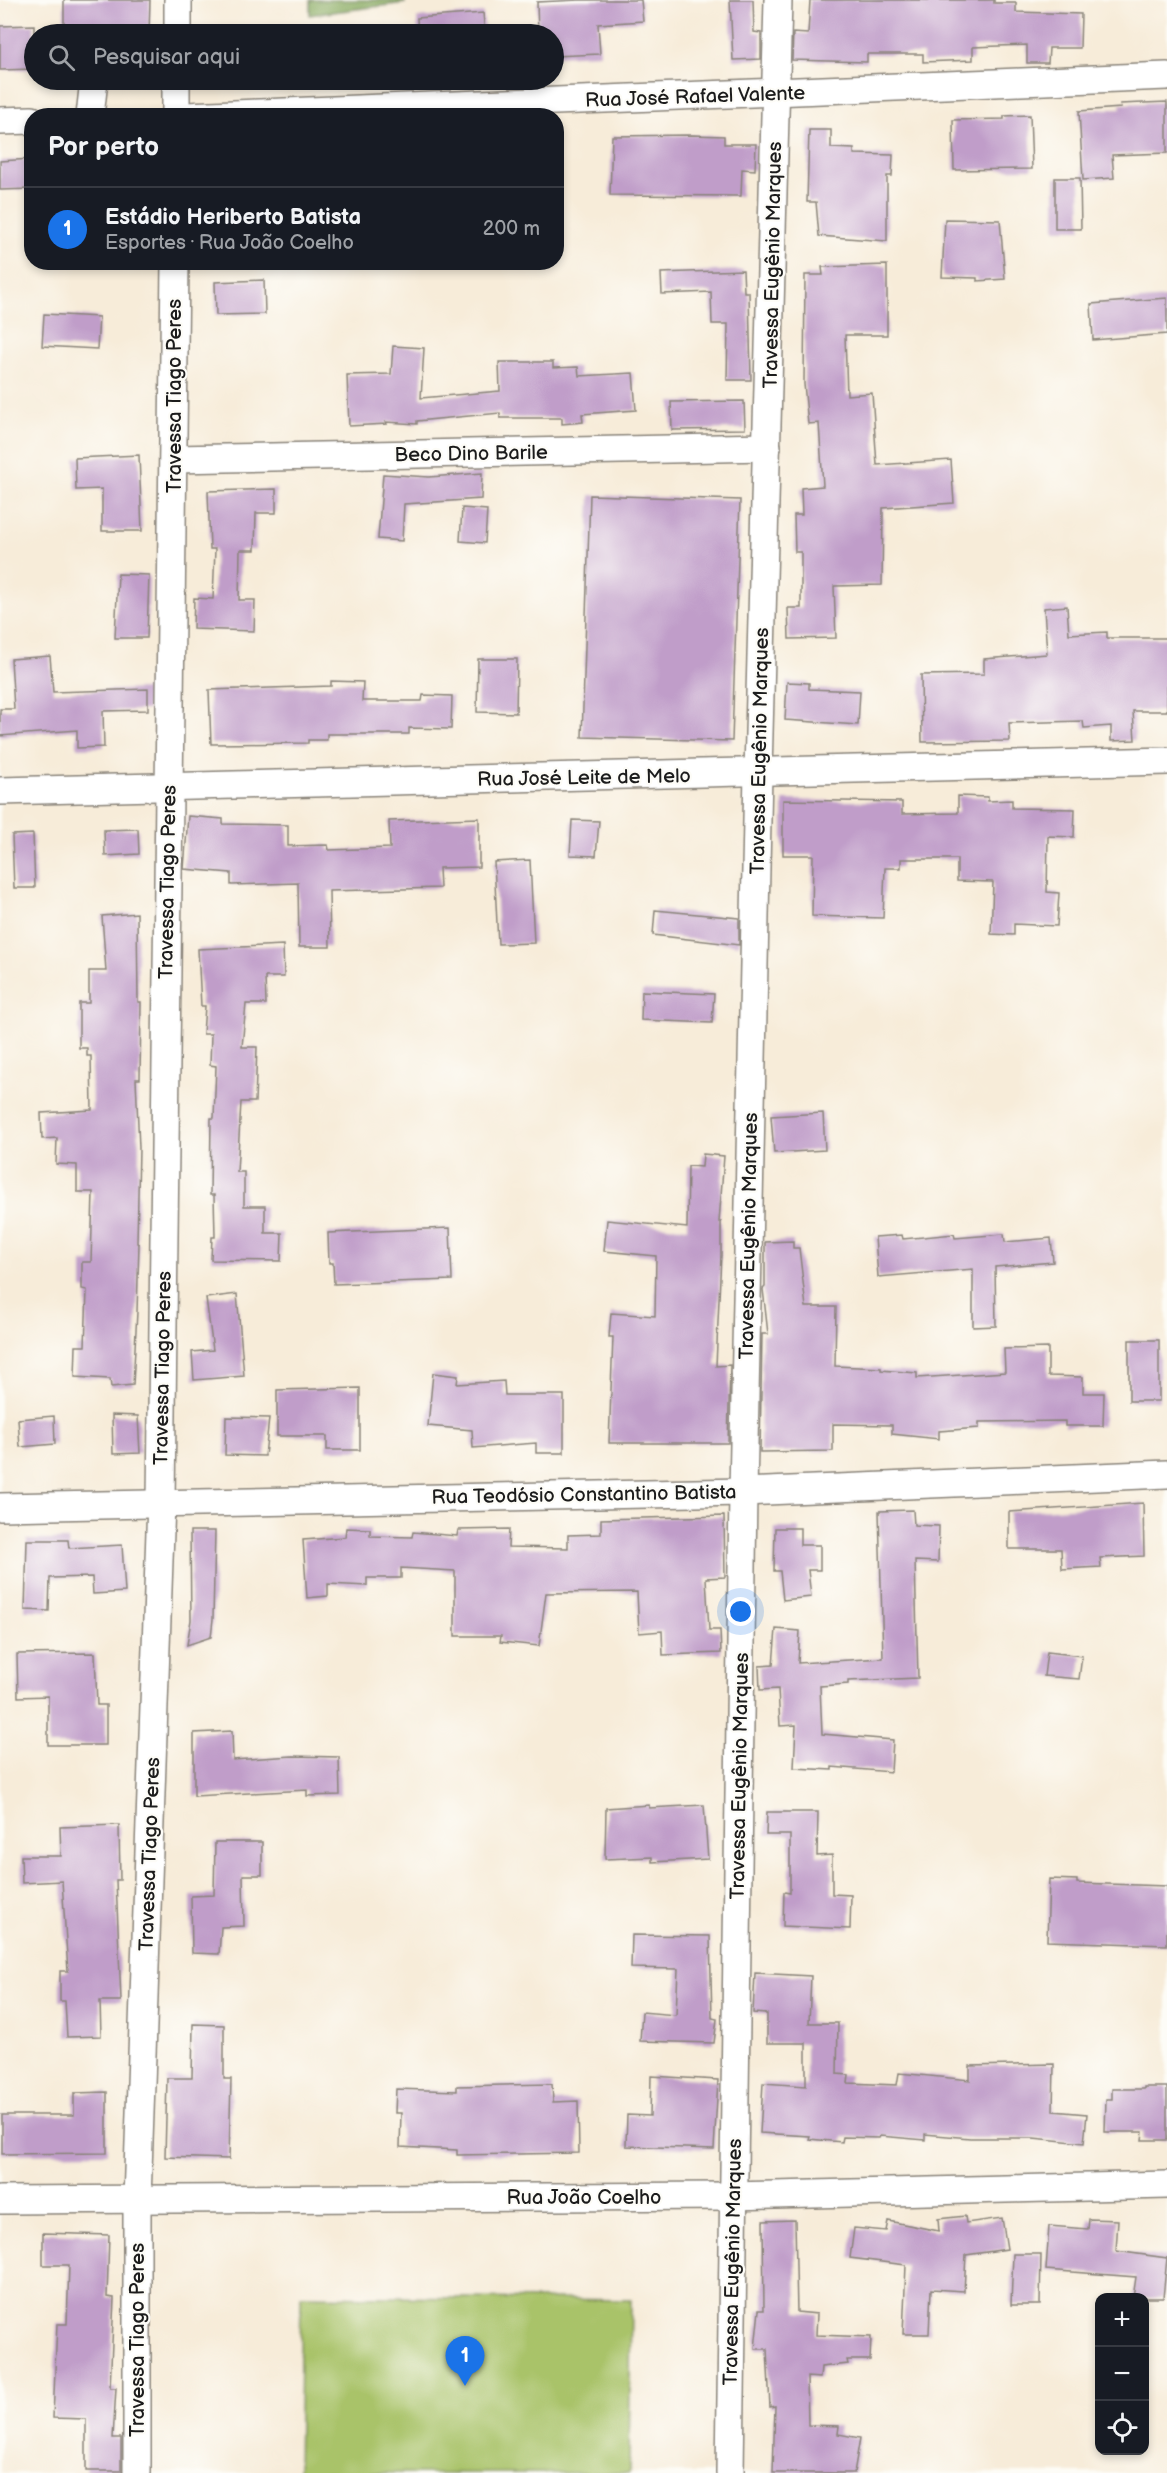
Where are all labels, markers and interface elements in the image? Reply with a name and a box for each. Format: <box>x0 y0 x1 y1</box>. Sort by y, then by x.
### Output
search box <box>24 24 564 90</box>
icon: search <box>45 41 78 74</box>
text: Pesquisar aqui <box>93 44 240 71</box>
street label: Rua José Rafael Valente <box>585 81 806 113</box>
text: Por perto <box>48 132 159 163</box>
street label: Travessa Eugênio Marques <box>759 141 787 389</box>
text: Estádio Heriberto Batista <box>105 204 361 231</box>
text: 1 <box>63 217 72 241</box>
text: 200 m <box>483 217 540 241</box>
text: Esportes · Rua João Coelho <box>105 231 354 255</box>
street label: Travessa Tiago Peres <box>163 299 187 493</box>
street label: Beco Dino Barile <box>394 441 548 467</box>
street label: Travessa Eugênio Marques <box>746 627 774 875</box>
street label: Rua José Leite de Melo <box>477 764 691 792</box>
street label: Travessa Tiago Peres <box>154 785 182 979</box>
street label: Travessa Eugênio Marques <box>735 1112 763 1360</box>
street label: Travessa Tiago Peres <box>149 1271 177 1465</box>
street label: Rua Teodósio Constantino Batista <box>431 1480 737 1510</box>
your location <box>726 1597 755 1626</box>
street label: Travessa Eugênio Marques <box>726 1652 754 1900</box>
street label: Travessa Tiago Peres <box>135 1757 165 1951</box>
street label: Travessa Eugênio Marques <box>719 2138 747 2386</box>
street label: Rua João Coelho <box>507 2186 661 2210</box>
street label: Travessa Tiago Peres <box>126 2243 150 2437</box>
map controls <box>1095 2293 1149 2455</box>
button: + <box>1095 2293 1149 2347</box>
pin: 1 <box>446 2336 484 2386</box>
button: − <box>1095 2347 1149 2401</box>
button: locate <box>1095 2401 1149 2455</box>

